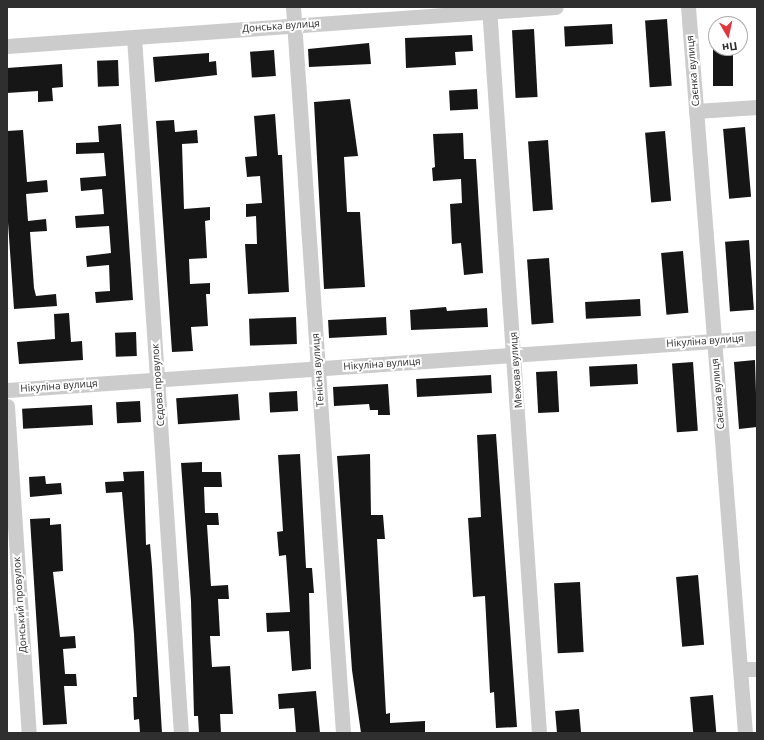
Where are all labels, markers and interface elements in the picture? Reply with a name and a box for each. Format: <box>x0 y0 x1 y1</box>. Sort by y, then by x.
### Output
north arrow <box>708 16 748 56</box>
street label: Донська вулиця <box>242 17 320 35</box>
street label: Саєнка вулиця <box>684 35 702 107</box>
text: Пн <box>721 39 739 56</box>
street label: Межова вулиця <box>507 331 525 409</box>
street label: Нікуліна вулиця <box>666 332 744 350</box>
street label: Тенісна вулиця <box>309 333 327 407</box>
street label: Сєдова провулок <box>149 343 167 427</box>
street label: Нікуліна вулиця <box>343 355 421 373</box>
street label: Саєнка вулиця <box>709 358 727 430</box>
street label: Нікуліна вулиця <box>20 377 98 395</box>
street label: Донський провулок <box>11 557 29 653</box>

